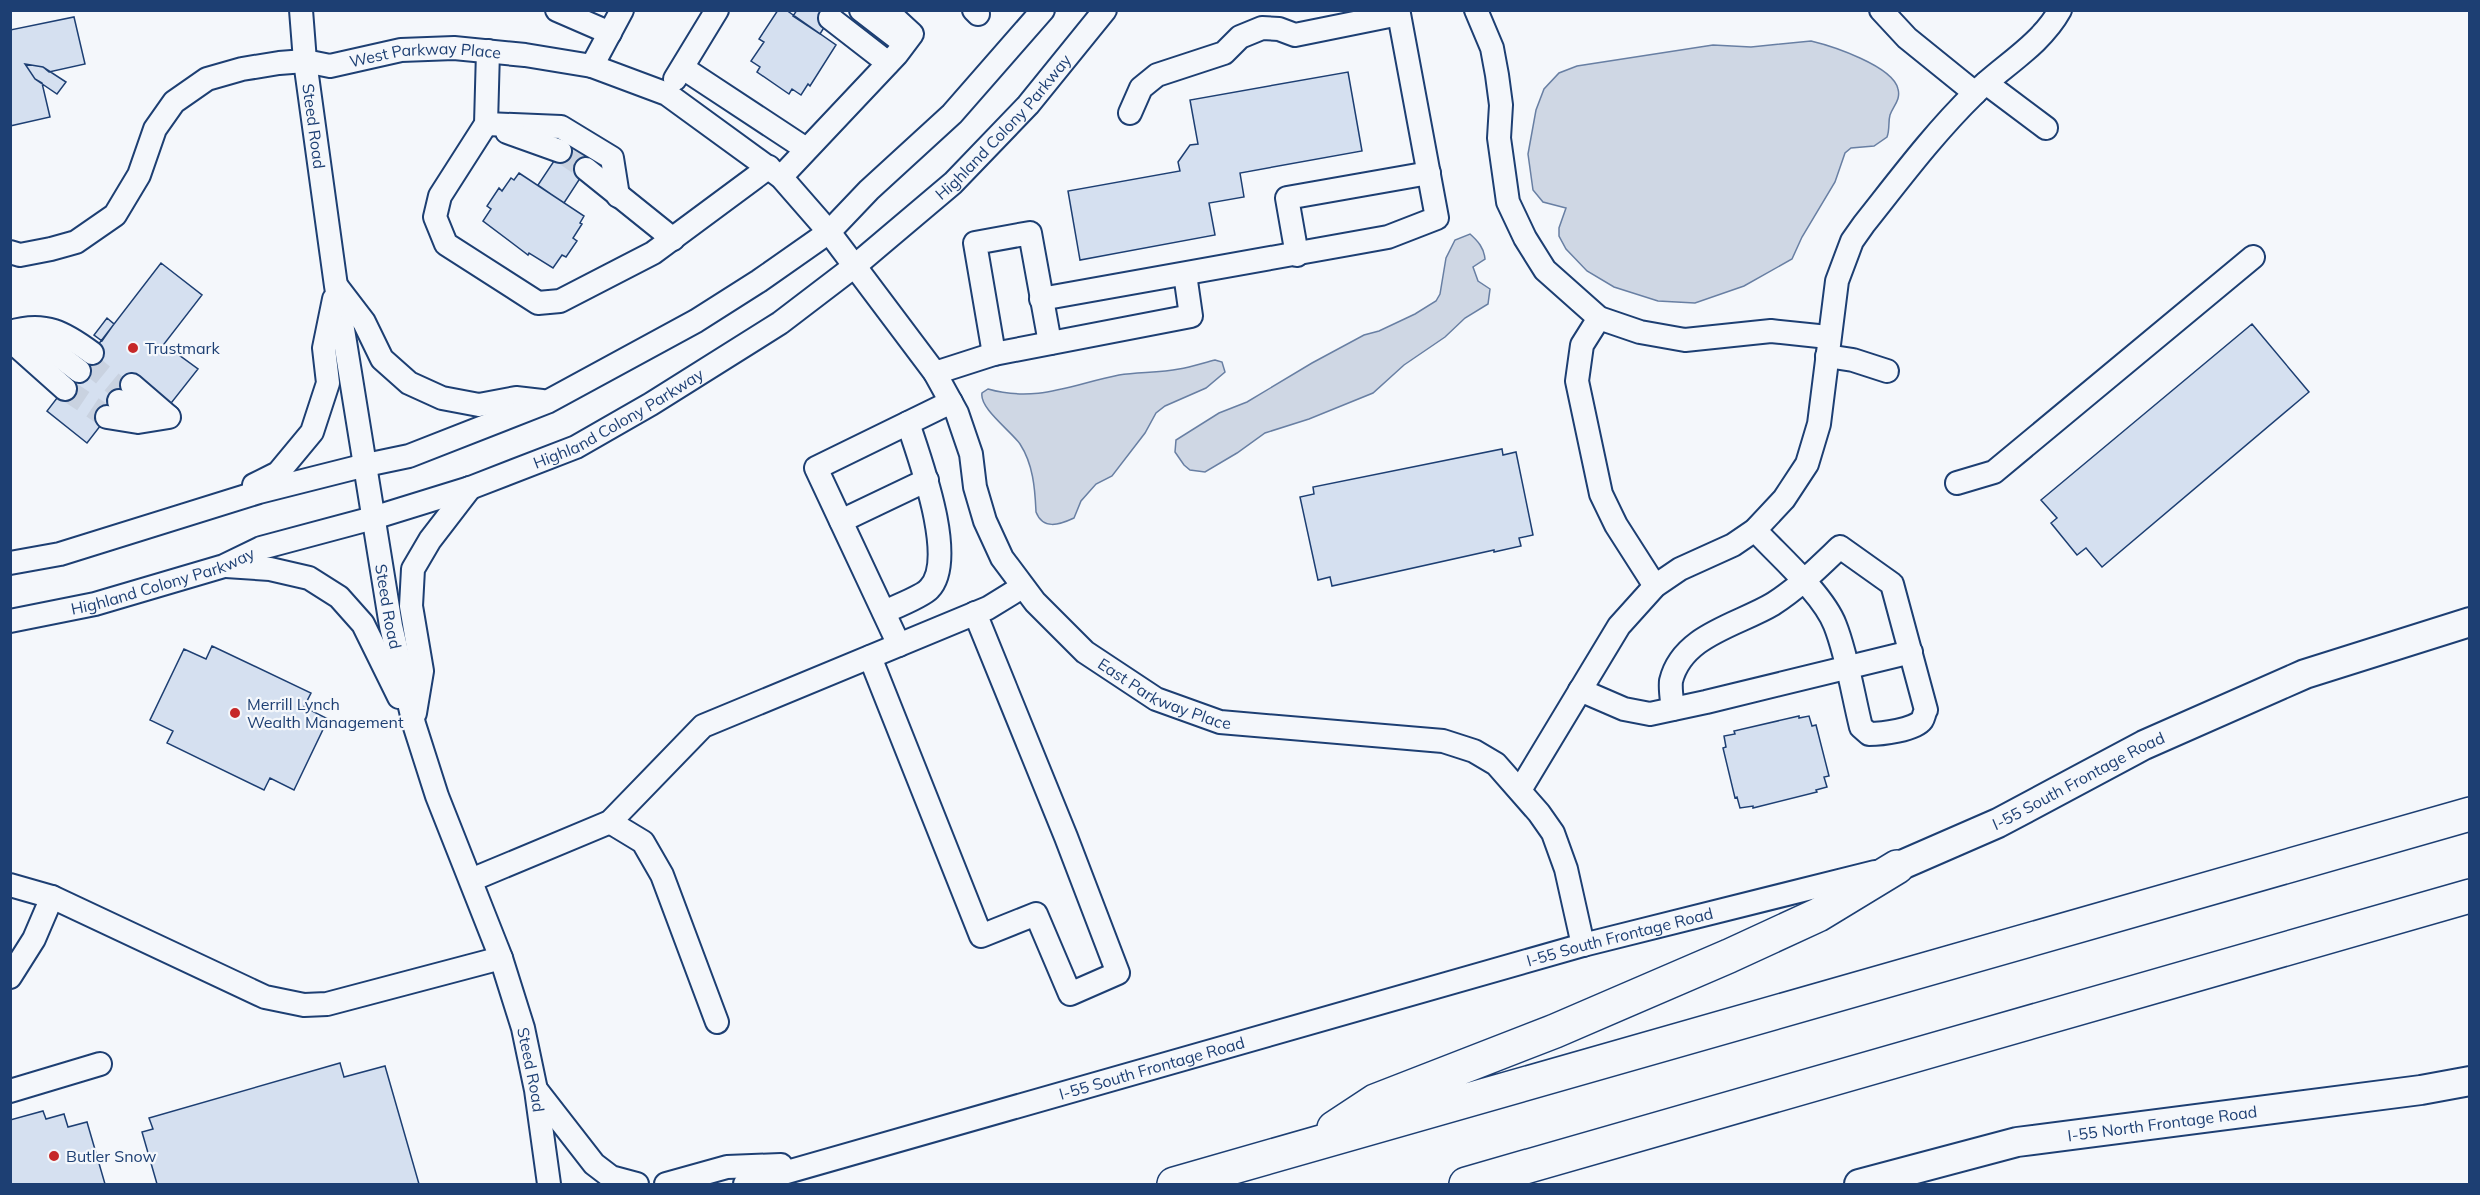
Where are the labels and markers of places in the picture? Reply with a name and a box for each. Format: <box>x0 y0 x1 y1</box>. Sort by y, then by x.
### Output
place label: Trustmark <box>145 338 220 358</box>
marker: Trustmark <box>126 341 140 355</box>
place label: Merrill Lynch Wealth Management <box>247 694 404 732</box>
marker: Merrill Lynch Wealth Management <box>228 706 242 720</box>
place label: Butler Snow <box>66 1146 157 1166</box>
marker: Butler Snow <box>47 1149 61 1163</box>

